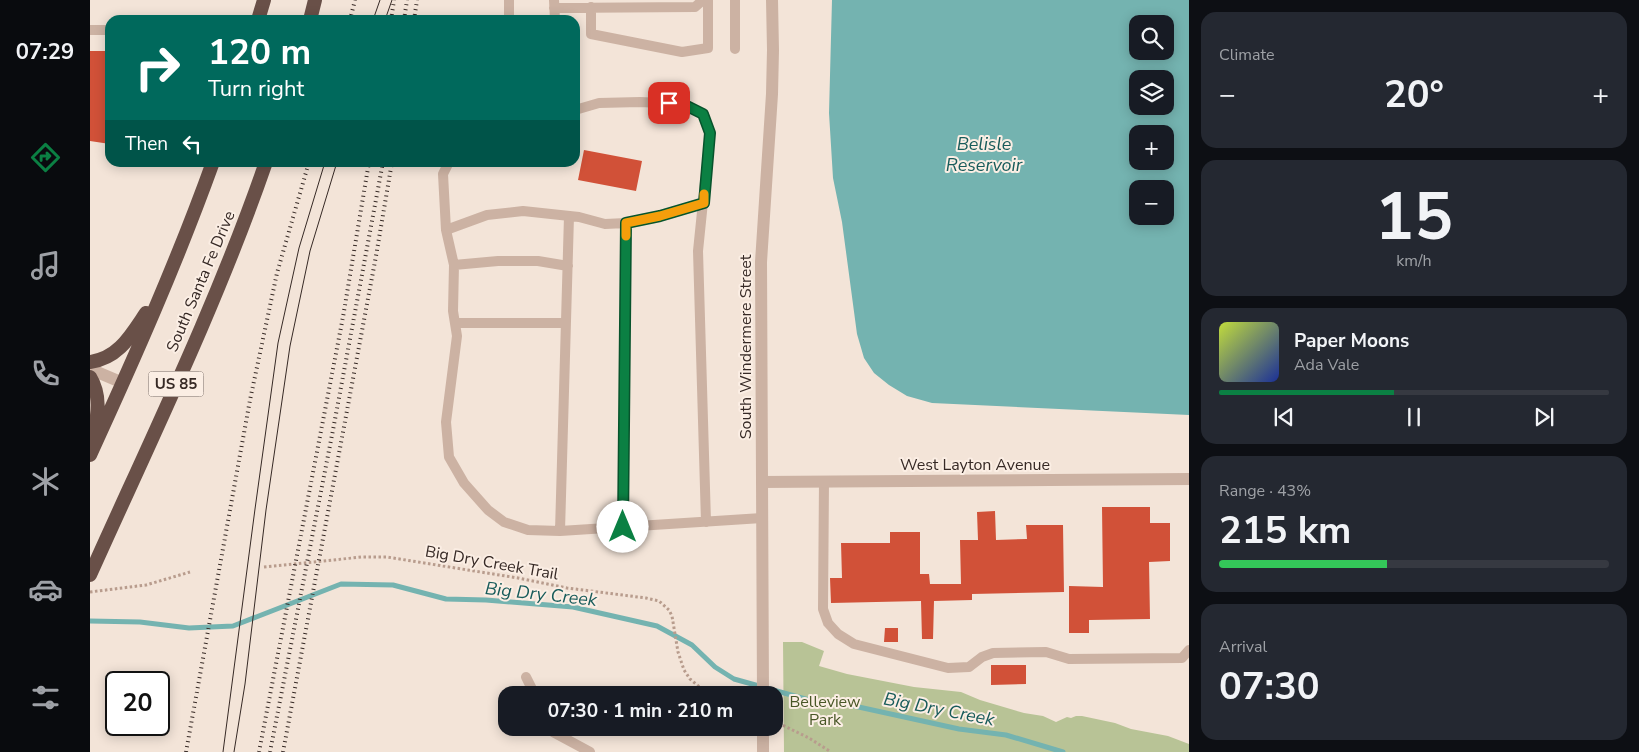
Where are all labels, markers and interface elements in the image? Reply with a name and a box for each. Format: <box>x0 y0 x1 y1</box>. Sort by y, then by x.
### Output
map controls <box>1129 15 1174 225</box>
button: search <box>1129 15 1174 60</box>
text: 120 m <box>208 29 311 76</box>
icon: right <box>125 35 190 100</box>
text: 07:29 <box>16 37 74 67</box>
text: Climate <box>1219 44 1274 66</box>
text: 20° <box>1384 69 1444 120</box>
button: layers <box>1129 70 1174 115</box>
text: Turn right <box>208 74 304 104</box>
text: − <box>1219 76 1236 114</box>
text: + <box>1592 76 1609 114</box>
pin <box>648 82 690 124</box>
icon: arrive <box>655 89 683 117</box>
button: + <box>1129 125 1174 170</box>
icon: left <box>178 130 206 158</box>
text: Then <box>125 131 168 157</box>
water label: Belisle Reservoir <box>946 132 1023 177</box>
icon: directions <box>28 140 63 175</box>
text: 15 <box>1375 173 1453 262</box>
button: − <box>1129 180 1174 225</box>
street label: South Santa Fe Drive <box>161 208 241 355</box>
icon: music <box>28 248 63 283</box>
text: km/h <box>1396 250 1432 272</box>
street label: South Windermere Street <box>735 254 757 439</box>
text: Paper Moons <box>1294 328 1409 354</box>
text: Ada Vale <box>1294 354 1359 376</box>
icon: phone <box>28 356 63 391</box>
road number: US 85 <box>148 372 204 396</box>
icon: previous <box>1270 403 1298 431</box>
icon: pause <box>1400 403 1428 431</box>
icon: next <box>1530 403 1558 431</box>
street label: West Layton Avenue <box>900 454 1050 476</box>
icon: climate <box>28 464 63 499</box>
text: Range · 43% <box>1219 480 1311 502</box>
position arrow <box>596 500 648 552</box>
text: 215 km <box>1219 505 1351 556</box>
street label: Big Dry Creek Trail <box>423 540 560 586</box>
icon: car <box>28 572 63 607</box>
water label: Big Dry Creek <box>484 576 599 612</box>
text: Arrival <box>1219 636 1267 658</box>
text: 07:30 <box>1219 661 1320 712</box>
speed limit sign: 20 <box>105 671 170 736</box>
icon: filters <box>28 680 63 715</box>
water label: Big Dry Creek <box>882 687 997 732</box>
park label: Belleview Park <box>790 691 861 731</box>
text: 07:30 · 1 min · 210 m <box>548 698 733 724</box>

